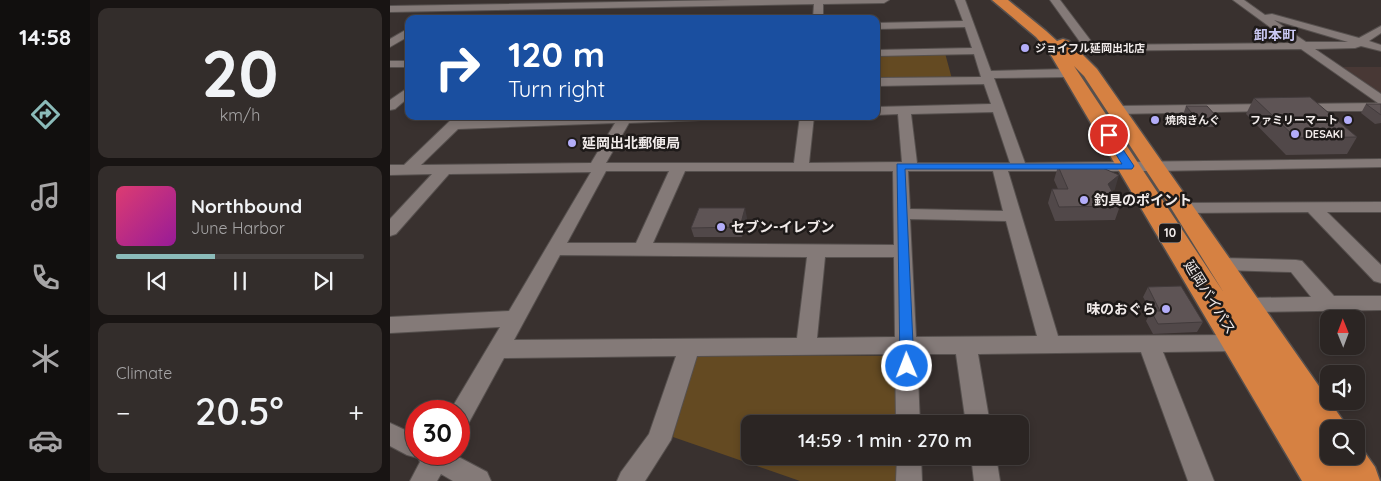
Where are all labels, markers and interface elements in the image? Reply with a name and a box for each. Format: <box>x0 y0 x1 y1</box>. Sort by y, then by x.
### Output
text: 14:58 <box>19 23 71 51</box>
district label: 卸本町 <box>1254 26 1296 44</box>
text: 20 <box>202 32 278 113</box>
text: 120 m <box>508 32 605 76</box>
icon: right <box>425 35 490 100</box>
place label: ジョイフル延岡出北店 <box>1035 41 1145 55</box>
marker: ジョイフル延岡出北店 <box>1019 42 1031 54</box>
text: Turn right <box>508 75 605 103</box>
icon: directions <box>28 97 63 132</box>
text: km/h <box>220 105 260 125</box>
place label: 焼肉きんぐ <box>1165 113 1220 127</box>
place label: ファミリーマート <box>1250 113 1338 127</box>
pin <box>1088 114 1130 156</box>
marker: 焼肉きんぐ <box>1149 114 1161 126</box>
marker: ファミリーマート <box>1342 114 1354 126</box>
icon: arrive <box>1095 121 1123 149</box>
place label: DESAKI <box>1305 127 1343 141</box>
marker: DESAKI <box>1289 128 1301 140</box>
place label: 延岡出北郵便局 <box>582 134 680 152</box>
marker: 延岡出北郵便局 <box>566 137 578 149</box>
icon: music <box>28 179 63 214</box>
place label: 釣具のポイント <box>1094 191 1192 209</box>
text: Northbound <box>191 194 302 218</box>
marker: 釣具のポイント <box>1078 194 1090 206</box>
text: June Harbor <box>191 218 285 238</box>
place label: セブン-イレブン <box>731 218 835 236</box>
marker: セブン-イレブン <box>715 221 727 233</box>
road number: 10 <box>1159 224 1181 242</box>
street label: 延岡バイパス <box>1180 257 1240 337</box>
icon: phone <box>28 260 63 295</box>
icon: previous <box>143 267 171 295</box>
icon: pause <box>226 267 254 295</box>
icon: next <box>309 267 337 295</box>
place label: 味のおぐら <box>1086 300 1156 318</box>
marker: 味のおぐら <box>1160 303 1172 315</box>
north arrow <box>1320 310 1365 355</box>
map controls <box>1320 310 1365 465</box>
position arrow <box>880 339 932 391</box>
icon: climate <box>28 341 63 376</box>
text: Climate <box>116 363 172 383</box>
button: sound <box>1320 365 1365 410</box>
text: 20.5° <box>195 387 284 435</box>
text: − <box>116 395 131 430</box>
text: + <box>348 395 364 430</box>
speed limit sign: 30 <box>405 400 470 465</box>
button: search <box>1320 420 1365 465</box>
icon: car <box>28 423 63 458</box>
text: 14:59 · 1 min · 270 m <box>798 428 972 452</box>

